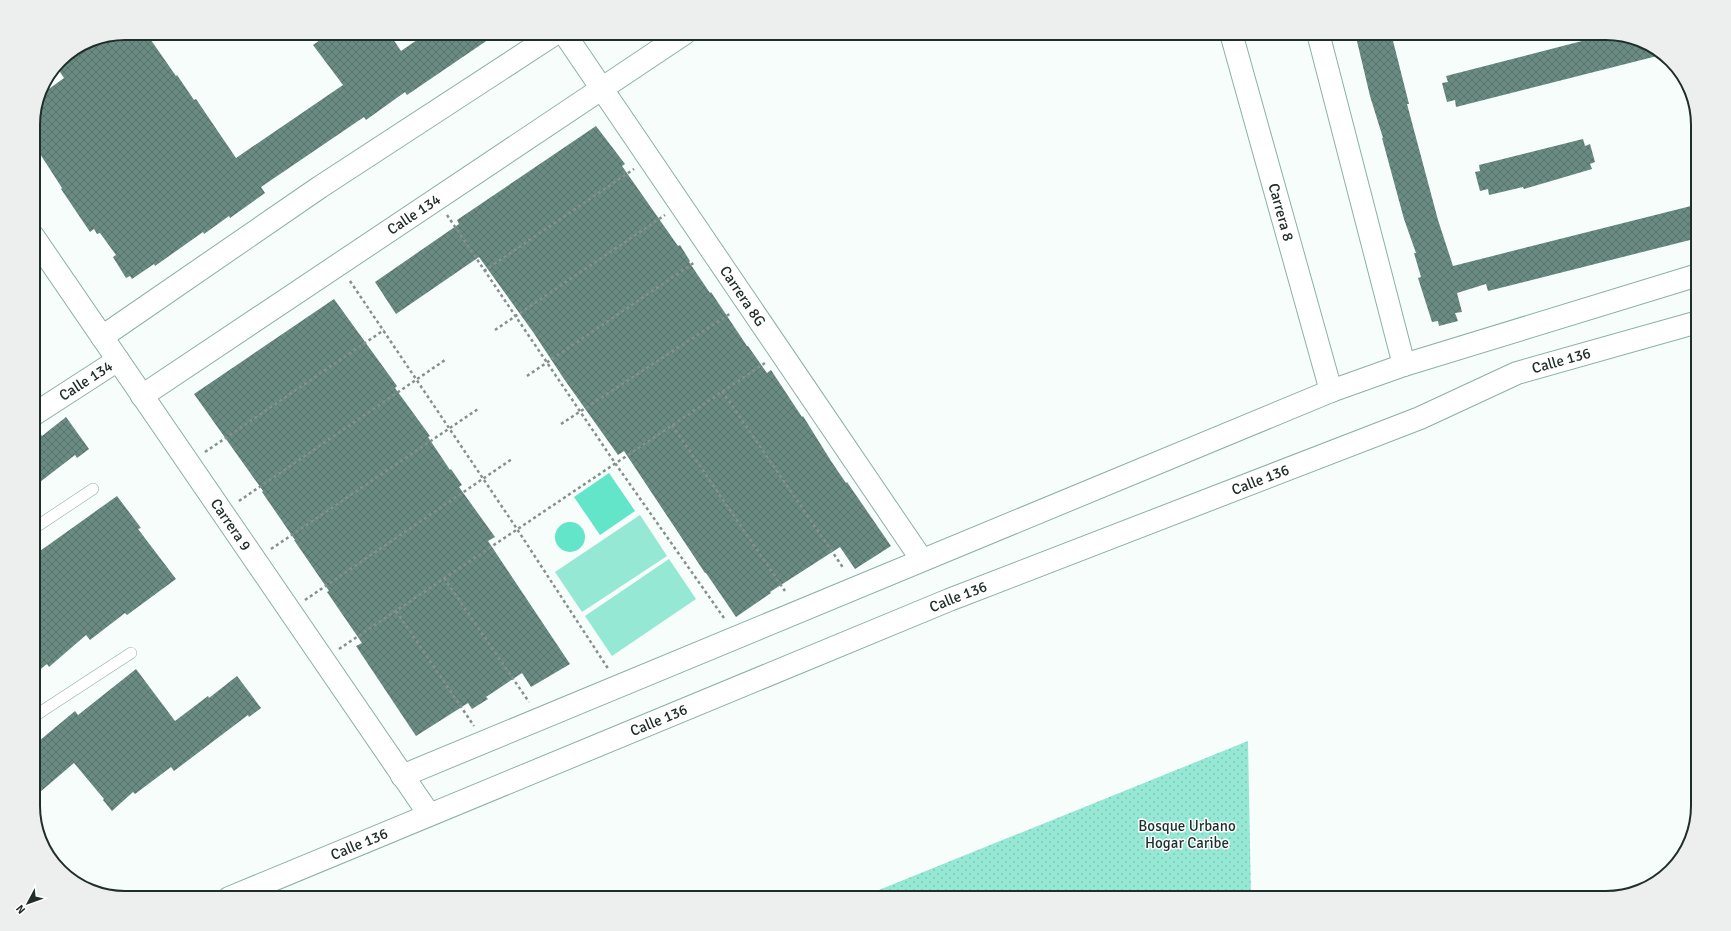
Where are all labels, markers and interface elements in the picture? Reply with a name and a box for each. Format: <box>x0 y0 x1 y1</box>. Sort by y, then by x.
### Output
street label: Carrera 8 <box>1264 181 1298 243</box>
street label: Calle 134 <box>384 190 444 238</box>
street label: Carrera 8G <box>716 262 770 330</box>
street label: Calle 136 <box>1530 344 1593 377</box>
street label: Calle 134 <box>56 357 116 405</box>
street label: Calle 136 <box>1229 460 1292 499</box>
street label: Carrera 9 <box>207 495 255 554</box>
street label: Calle 136 <box>927 577 989 616</box>
street label: Calle 136 <box>627 700 690 740</box>
park label: Bosque Urbano Hogar Caribe <box>1138 817 1236 852</box>
street label: Calle 136 <box>328 824 391 864</box>
north arrow <box>8 883 48 923</box>
text: N <box>13 902 28 916</box>

